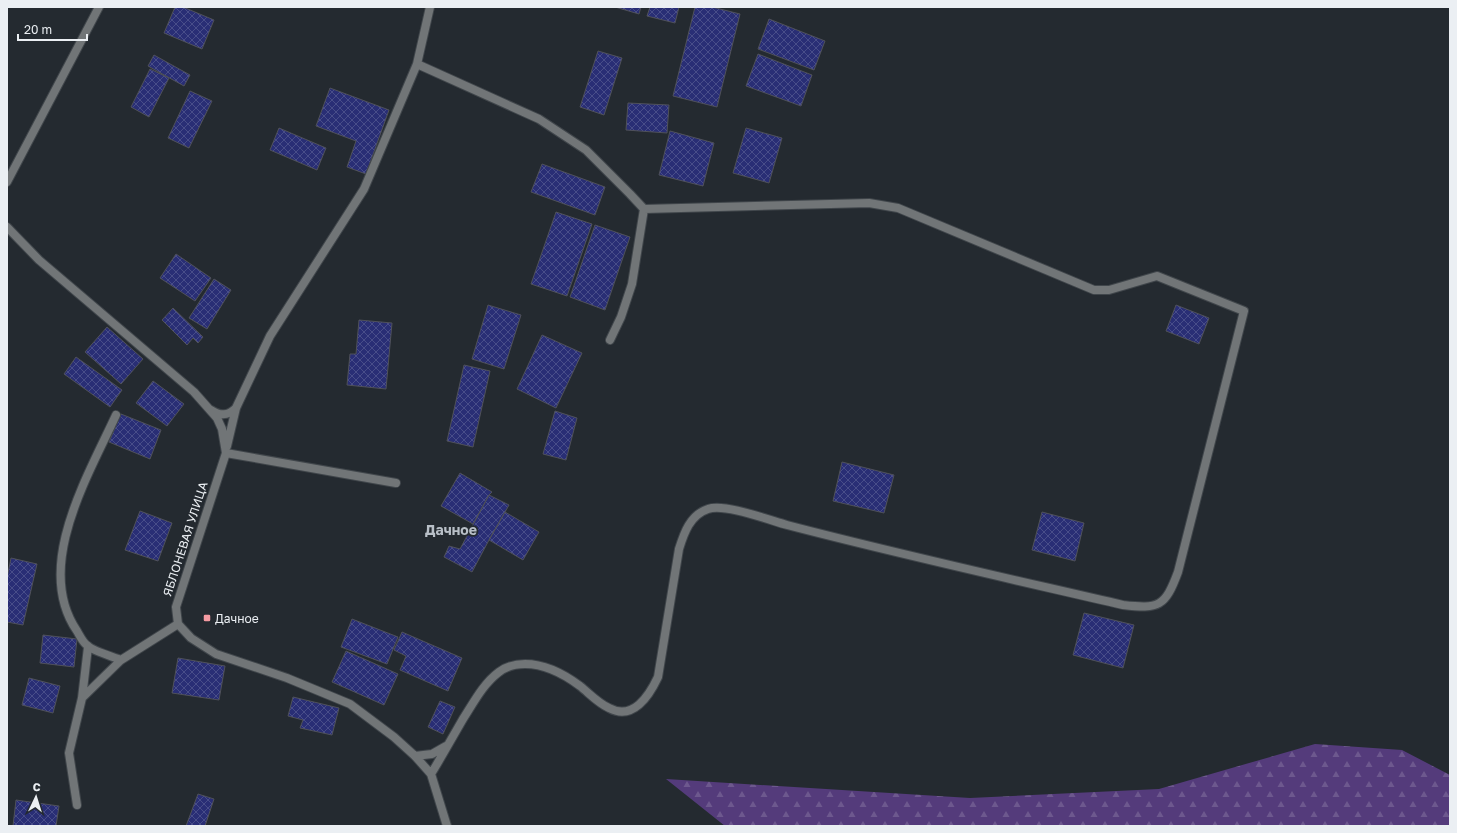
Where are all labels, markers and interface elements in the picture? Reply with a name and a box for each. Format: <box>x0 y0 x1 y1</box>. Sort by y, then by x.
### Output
scale bar <box>18 16 87 42</box>
text: 20 m <box>24 22 52 37</box>
street label: ЯБЛОНЕВАЯ УЛИЦА <box>159 480 211 598</box>
district label: Дачное <box>425 521 477 538</box>
place label: Дачное <box>215 611 259 626</box>
marker: Дачное <box>202 613 212 623</box>
north arrow <box>16 777 56 817</box>
text: С <box>32 780 41 793</box>

